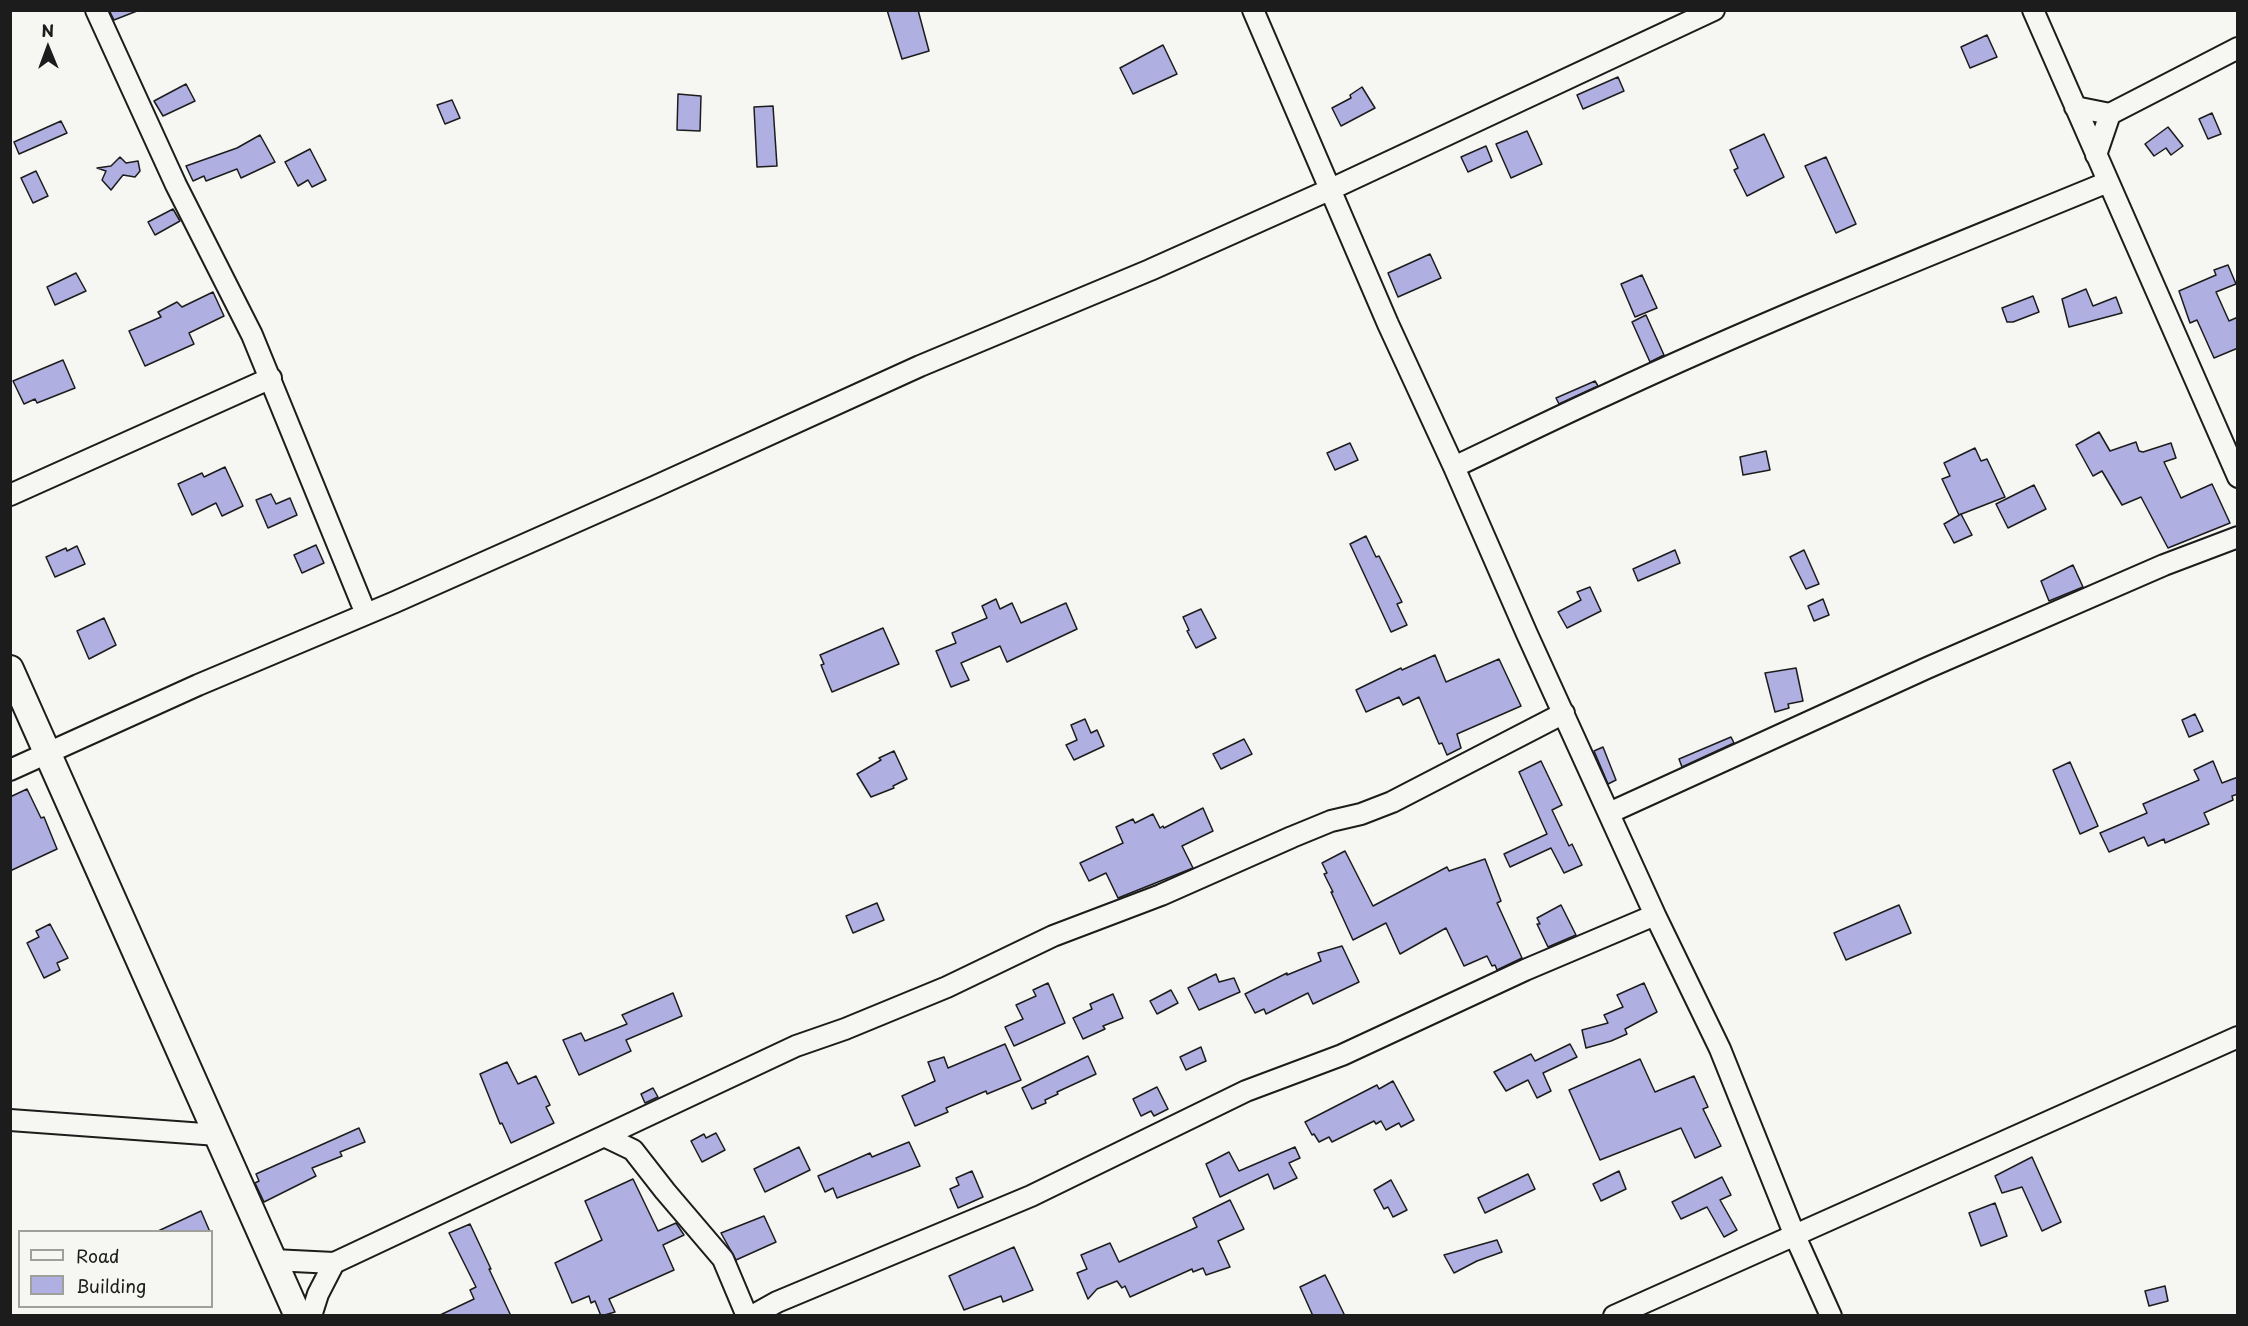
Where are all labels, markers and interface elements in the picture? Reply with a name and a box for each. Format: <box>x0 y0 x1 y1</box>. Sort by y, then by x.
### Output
north arrow <box>18 18 78 78</box>
text: N <box>41 18 54 42</box>
legend <box>18 1230 213 1308</box>
text: Road <box>76 1242 120 1269</box>
text: Building <box>76 1272 146 1299</box>

